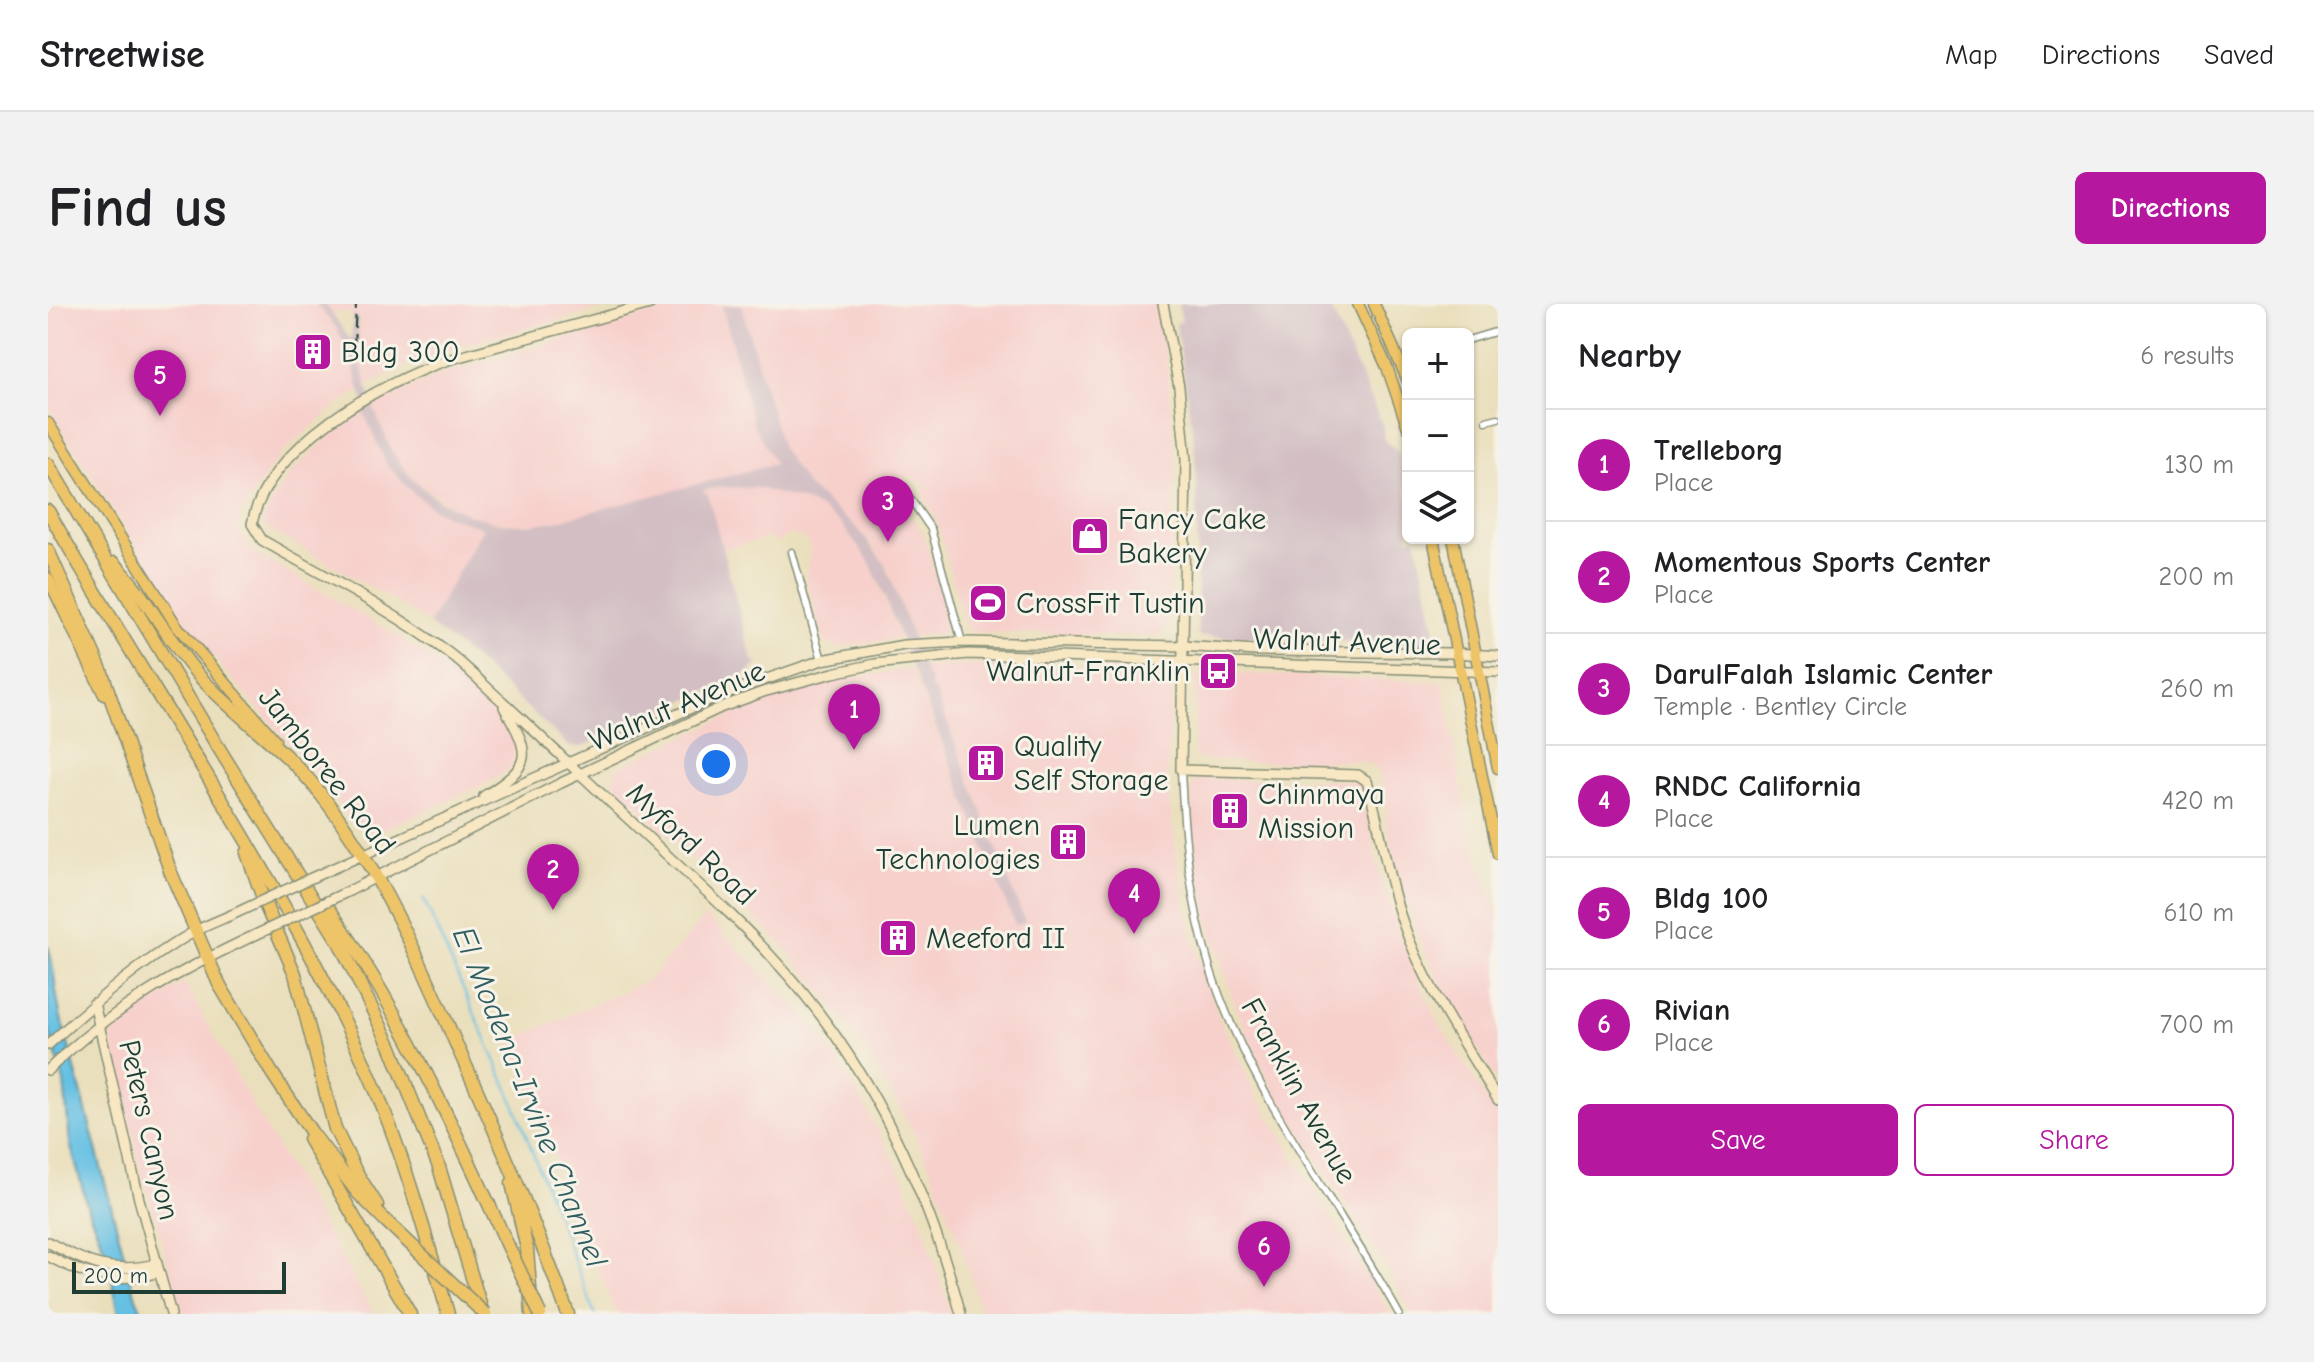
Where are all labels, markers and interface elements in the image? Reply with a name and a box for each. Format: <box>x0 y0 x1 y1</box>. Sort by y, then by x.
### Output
text: Streetwise <box>40 33 205 77</box>
text: Map <box>1945 39 1998 71</box>
text: Directions <box>2042 39 2160 71</box>
text: Saved <box>2204 39 2274 71</box>
button: Directions <box>2075 172 2266 244</box>
text: Find us <box>48 176 227 240</box>
map controls <box>1402 328 1474 544</box>
button: + <box>1402 328 1474 400</box>
building icon: Bldg 300 <box>292 331 334 373</box>
place label: Bldg 300 <box>341 335 460 370</box>
text: Nearby <box>1578 336 1681 376</box>
text: 6 results <box>2140 341 2234 371</box>
pin: 5 <box>134 350 186 416</box>
button: − <box>1402 400 1474 472</box>
text: Trelleborg <box>1654 433 1783 468</box>
text: 1 <box>1599 450 1609 480</box>
text: 130 m <box>2165 450 2234 480</box>
text: Place <box>1654 468 1713 498</box>
button: layers <box>1402 472 1474 544</box>
pin: 3 <box>862 476 914 542</box>
place label: Fancy Cake Bakery <box>1118 502 1266 571</box>
shop icon: Fancy Cake Bakery <box>1069 515 1111 557</box>
text: Momentous Sports Center <box>1654 545 1990 580</box>
text: 2 <box>1598 562 1610 592</box>
text: 200 m <box>2159 562 2234 592</box>
text: Place <box>1654 580 1713 610</box>
sports icon: CrossFit Tustin <box>967 582 1009 624</box>
place label: CrossFit Tustin <box>1016 586 1205 621</box>
street label: Walnut Avenue <box>1253 621 1441 663</box>
bus stop icon: Walnut-Franklin <box>1197 650 1239 692</box>
street label: Walnut Avenue <box>584 653 770 759</box>
place label: Walnut-Franklin <box>986 654 1190 689</box>
text: DarulFalah Islamic Center <box>1654 657 1992 692</box>
text: 3 <box>1598 674 1610 704</box>
text: 260 m <box>2160 674 2234 704</box>
street label: Jamboree Road <box>251 681 403 861</box>
pin: 1 <box>828 684 880 750</box>
text: Temple · Bentley Circle <box>1654 692 1907 722</box>
place label: Quality Self Storage <box>1014 729 1168 798</box>
building icon: Quality Self Storage <box>965 742 1007 784</box>
your location <box>696 744 736 784</box>
text: RNDC California <box>1654 769 1862 804</box>
street label: Myford Road <box>619 775 763 913</box>
place label: Chinmaya Mission <box>1258 777 1385 846</box>
text: 4 <box>1598 786 1610 816</box>
text: 420 m <box>2162 786 2234 816</box>
building icon: Chinmaya Mission <box>1209 790 1251 832</box>
text: Place <box>1654 804 1713 834</box>
place label: Lumen Technologies <box>876 808 1040 877</box>
building icon: Lumen Technologies <box>1047 821 1089 863</box>
pin: 2 <box>527 844 579 910</box>
pin: 4 <box>1108 868 1160 934</box>
text: Bldg 100 <box>1654 881 1768 916</box>
text: 5 <box>1597 898 1611 928</box>
text: 610 m <box>2164 898 2234 928</box>
text: Place <box>1654 916 1713 946</box>
building icon: Meeford II <box>877 917 919 959</box>
water label: El Modena-Irvine Channel <box>445 921 616 1273</box>
place label: Meeford II <box>926 921 1065 956</box>
street label: Franklin Avenue <box>1234 992 1364 1190</box>
text: Rivian <box>1654 993 1730 1028</box>
text: 6 <box>1597 1010 1611 1040</box>
text: 700 m <box>2160 1010 2234 1040</box>
text: Place <box>1654 1028 1713 1058</box>
street label: Peters Canyon <box>111 1037 187 1223</box>
button: Save <box>1578 1104 1898 1176</box>
button: Share <box>1914 1104 2234 1176</box>
pin: 6 <box>1238 1221 1290 1287</box>
scale bar <box>72 1258 286 1294</box>
text: 200 m <box>84 1263 148 1289</box>

